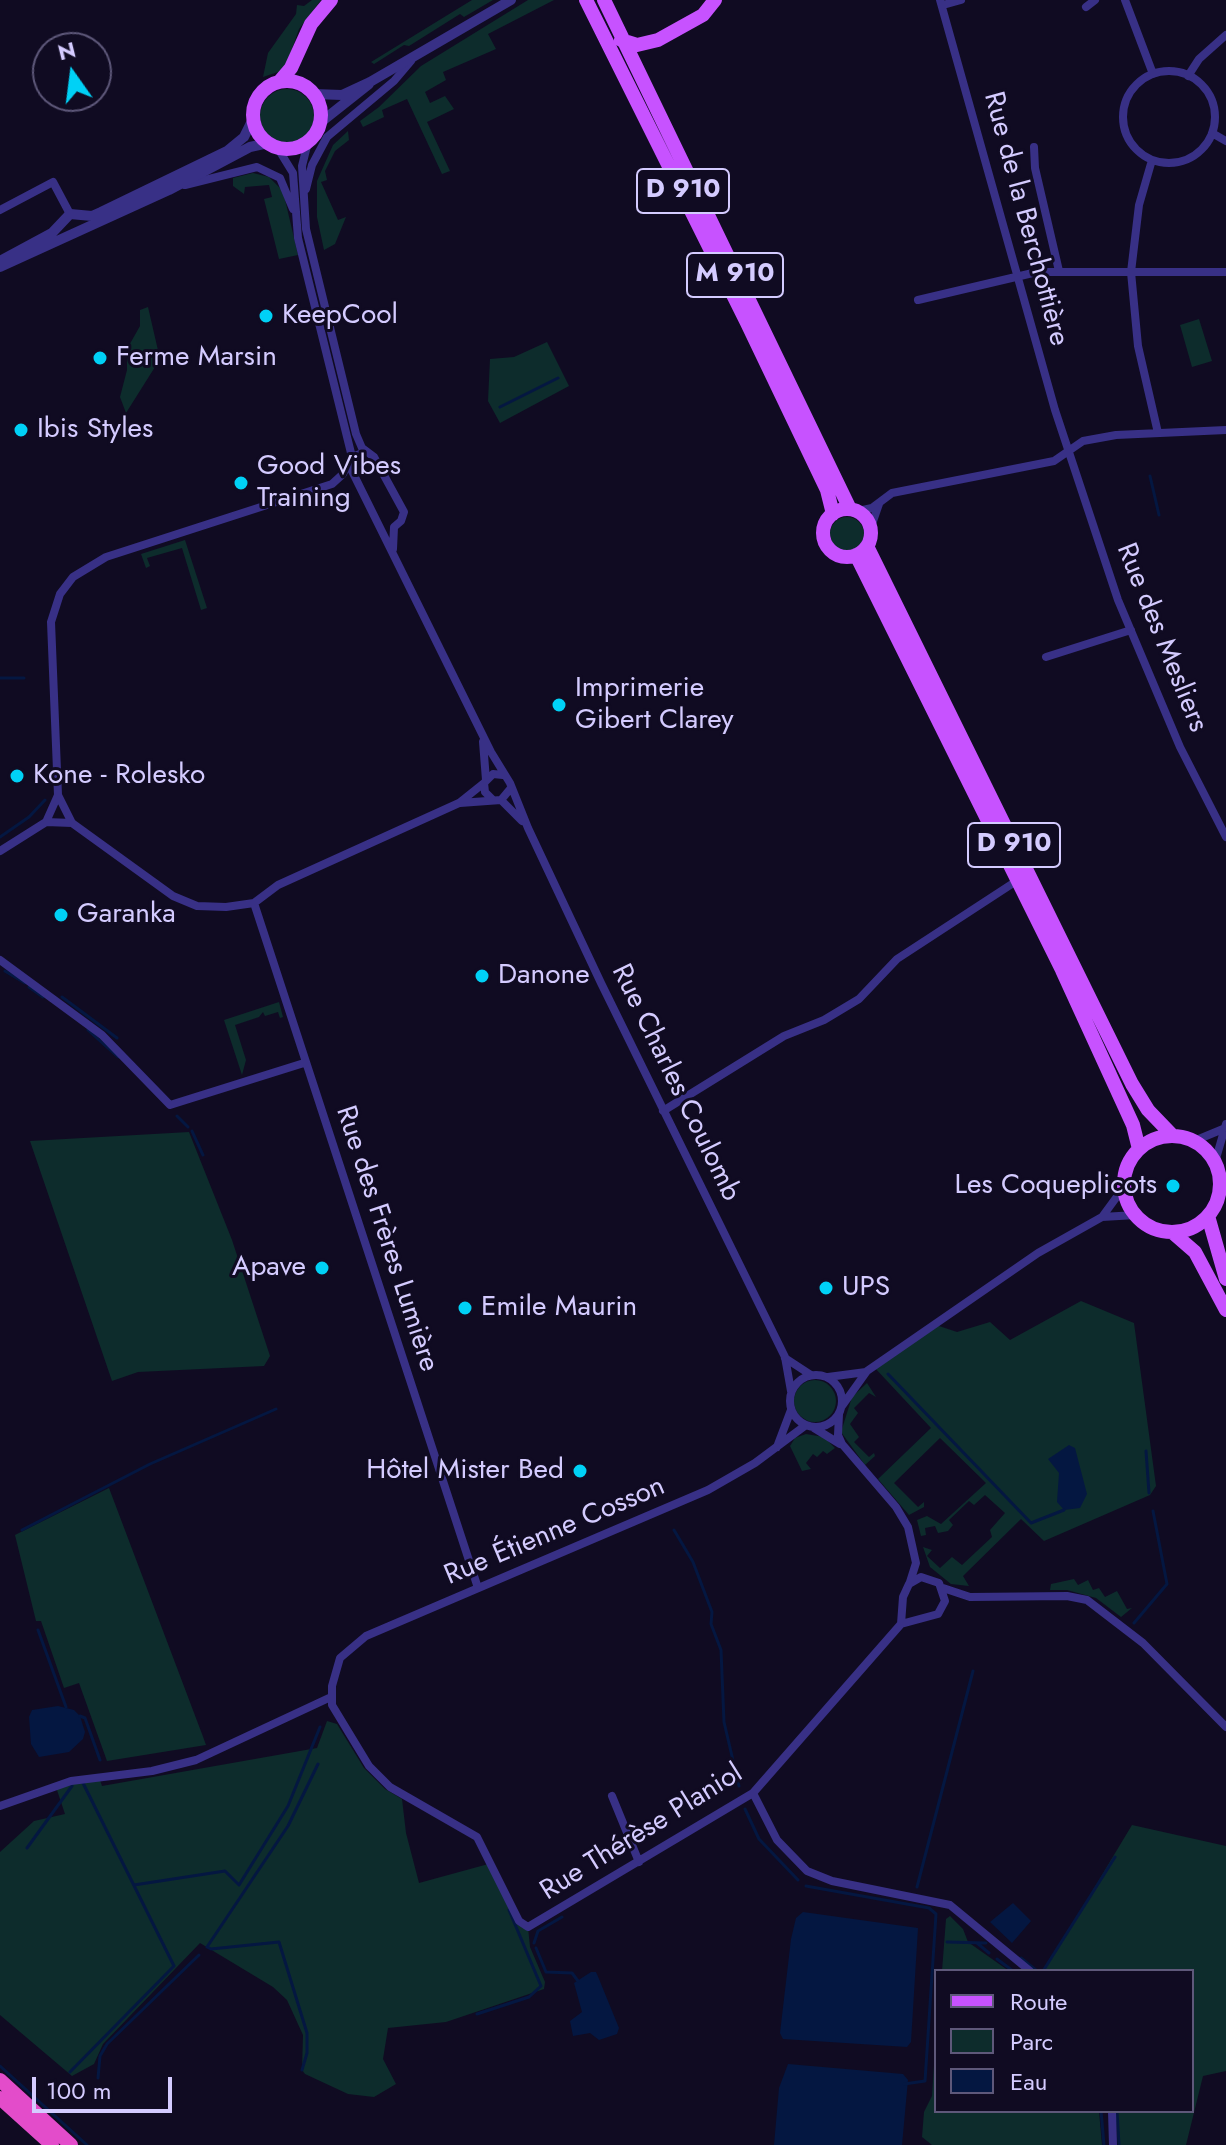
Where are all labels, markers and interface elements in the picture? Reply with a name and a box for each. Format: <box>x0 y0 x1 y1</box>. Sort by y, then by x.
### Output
north arrow <box>32 32 112 112</box>
text: N <box>54 33 79 68</box>
street label: Rue de la Berchottière <box>975 88 1075 350</box>
road number: D 910 <box>637 169 729 213</box>
road number: M 910 <box>687 253 783 297</box>
place label: KeepCool <box>282 299 398 333</box>
marker: KeepCool <box>257 307 275 325</box>
place label: Ferme Marsin <box>116 341 277 375</box>
marker: Ferme Marsin <box>91 349 109 367</box>
place label: Ibis Styles <box>37 413 153 447</box>
marker: Ibis Styles <box>12 421 30 439</box>
place label: Good Vibes Training <box>257 450 401 516</box>
marker: Good Vibes Training <box>232 474 250 492</box>
street label: Rue des Mesliers <box>1108 539 1214 737</box>
place label: Imprimerie Gibert Clarey <box>575 672 734 738</box>
marker: Imprimerie Gibert Clarey <box>550 696 568 714</box>
place label: Kone - Rolesko <box>33 759 205 793</box>
marker: Kone - Rolesko <box>8 767 26 785</box>
road number: D 910 <box>968 823 1060 867</box>
place label: Garanka <box>77 898 176 932</box>
marker: Garanka <box>52 906 70 924</box>
place label: Danone <box>498 959 590 993</box>
street label: Rue Charles Coulomb <box>603 959 747 1207</box>
marker: Danone <box>473 967 491 985</box>
street label: Rue des Frères Lumière <box>327 1102 445 1376</box>
place label: Les Coqueplicots <box>954 1169 1157 1203</box>
marker: Les Coqueplicots <box>1164 1177 1182 1195</box>
place label: Apave <box>232 1251 306 1285</box>
marker: Apave <box>313 1259 331 1277</box>
place label: UPS <box>842 1271 890 1305</box>
marker: UPS <box>817 1279 835 1297</box>
place label: Emile Maurin <box>481 1291 637 1325</box>
marker: Emile Maurin <box>456 1299 474 1317</box>
place label: Hôtel Mister Bed <box>366 1454 564 1488</box>
marker: Hôtel Mister Bed <box>571 1462 589 1480</box>
street label: Rue Étienne Cosson <box>440 1470 670 1594</box>
street label: Rue Thérèse Planiol <box>535 1757 749 1909</box>
legend <box>934 1969 1194 2113</box>
text: Route <box>1010 1984 1067 2019</box>
text: Parc <box>1010 2024 1053 2059</box>
scale bar <box>36 2061 176 2111</box>
text: Eau <box>1010 2064 1047 2099</box>
text: 100 m <box>46 2073 112 2108</box>

